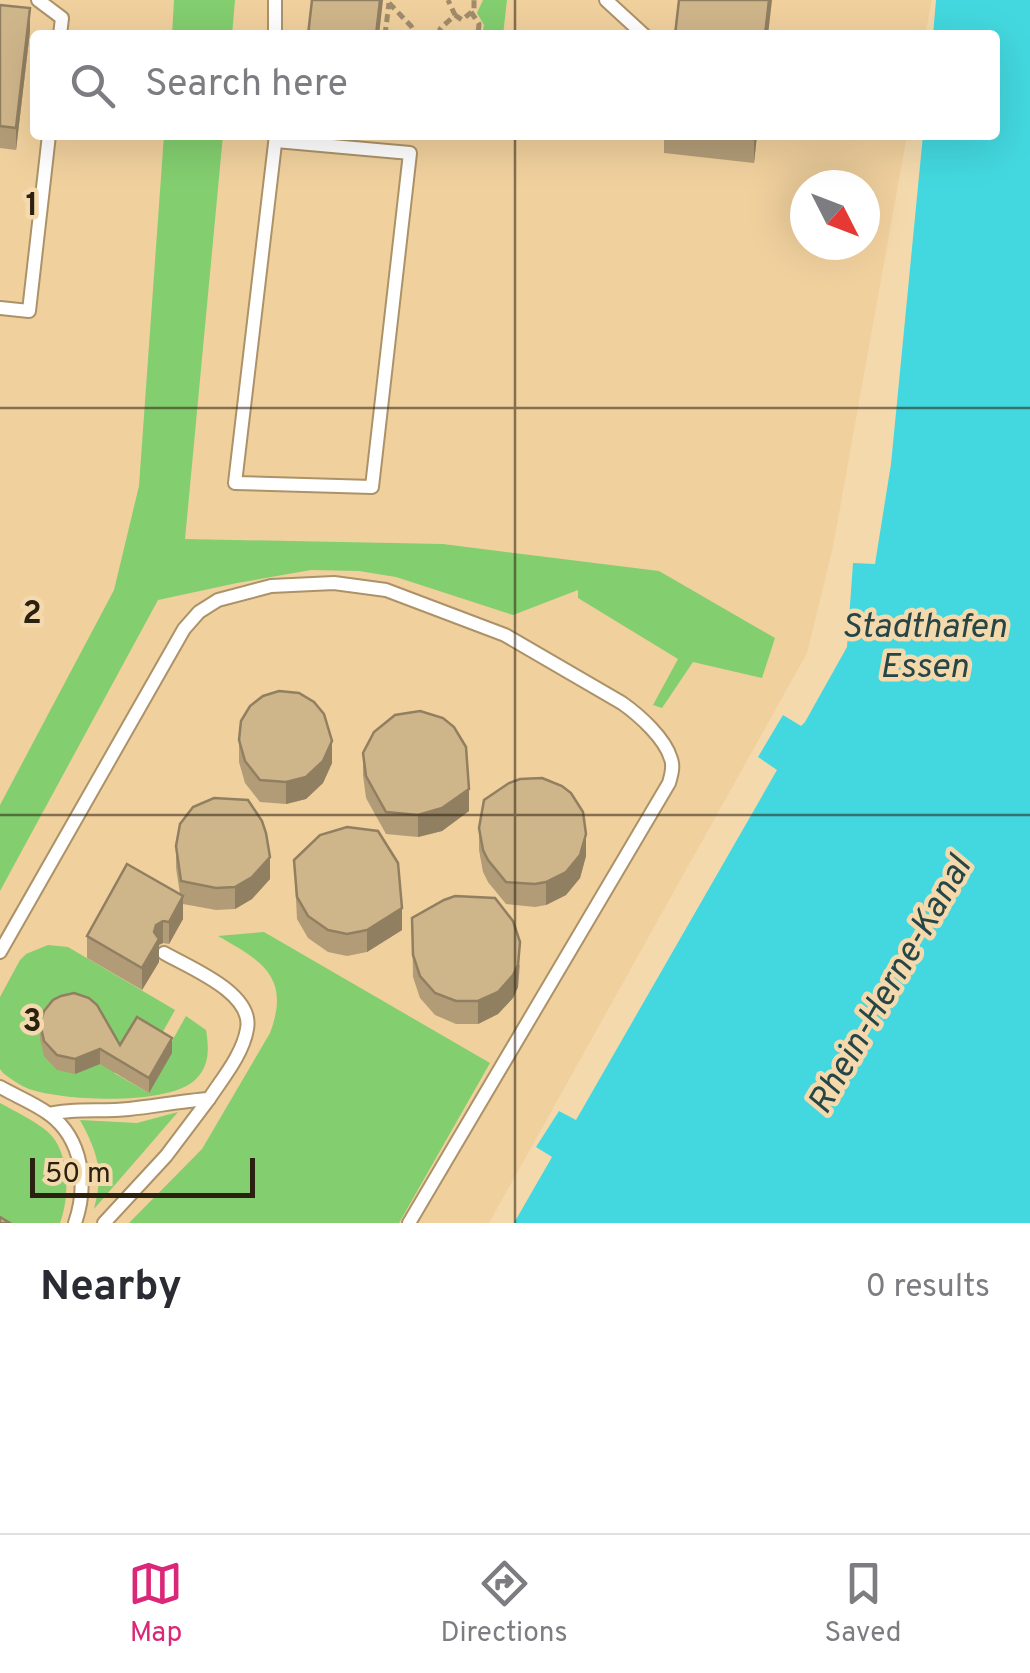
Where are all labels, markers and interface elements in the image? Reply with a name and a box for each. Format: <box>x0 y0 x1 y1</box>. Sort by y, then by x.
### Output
search box <box>30 30 1000 140</box>
icon: search <box>65 58 120 113</box>
text: Search here <box>145 61 348 110</box>
north arrow <box>790 170 880 260</box>
text: 1 <box>26 187 38 227</box>
text: 2 <box>22 595 42 635</box>
water label: Stadthafen Essen <box>841 606 1007 690</box>
water label: Rhein-Herne-Kanal <box>799 847 984 1123</box>
text: 3 <box>22 1003 42 1043</box>
scale bar <box>30 1153 255 1198</box>
text: 50 m <box>45 1157 111 1193</box>
text: Nearby <box>40 1262 182 1315</box>
text: 0 results <box>865 1268 990 1308</box>
tab: Map <box>128 1556 183 1652</box>
tab: Directions <box>440 1556 568 1652</box>
tab: Saved <box>825 1556 902 1652</box>

